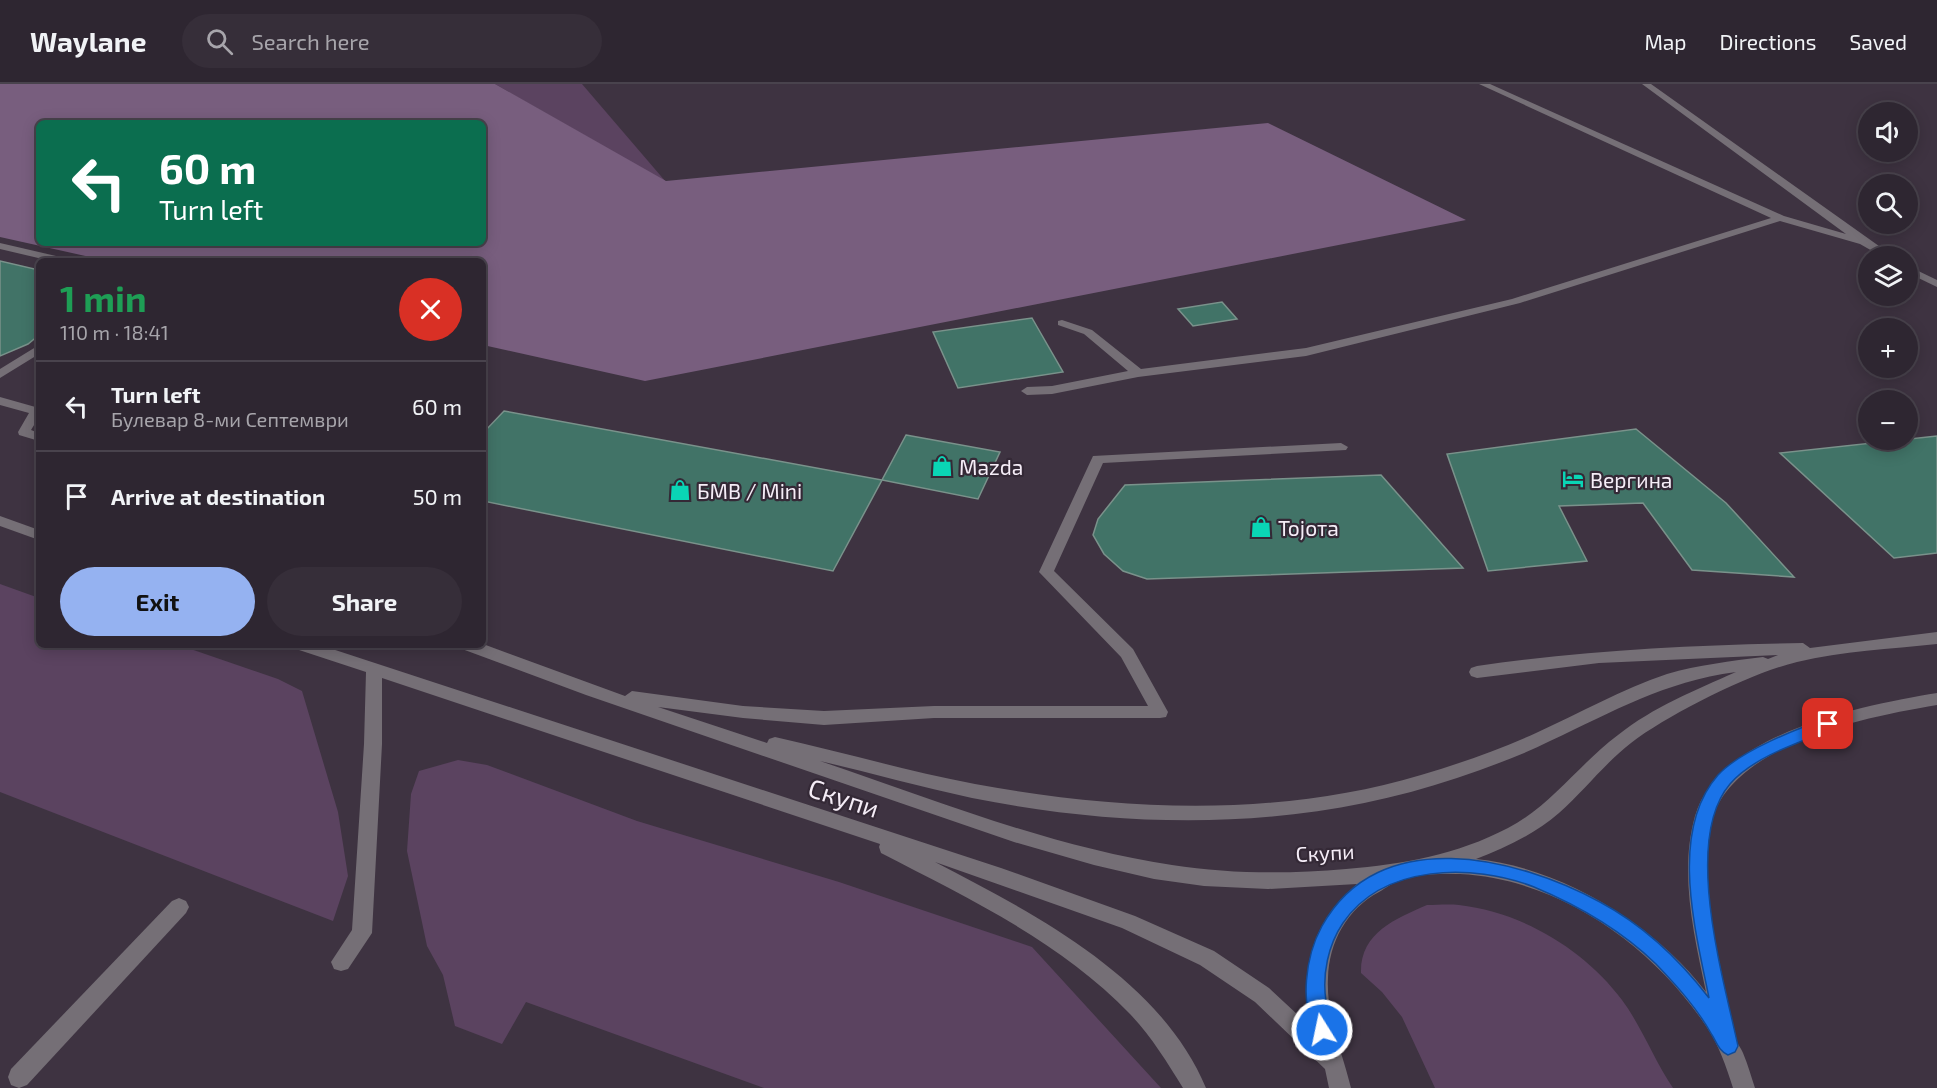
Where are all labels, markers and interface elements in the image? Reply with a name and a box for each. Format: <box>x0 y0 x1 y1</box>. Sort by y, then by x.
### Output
search box <box>182 14 602 68</box>
text: Waylane <box>30 24 146 58</box>
icon: search <box>203 25 236 58</box>
text: Search here <box>251 28 370 54</box>
text: Map <box>1644 29 1687 54</box>
text: Directions <box>1720 29 1816 54</box>
text: Saved <box>1849 29 1907 54</box>
map controls <box>1858 102 1918 450</box>
button: sound <box>1858 102 1918 162</box>
text: 60 m <box>159 142 256 192</box>
icon: left <box>60 144 138 222</box>
button: search <box>1858 174 1918 234</box>
text: Turn left <box>159 193 263 225</box>
button: layers <box>1858 246 1918 306</box>
text: 1 min <box>60 276 147 319</box>
button: close <box>399 278 462 341</box>
button: + <box>1858 318 1918 378</box>
text: 110 m · 18:41 <box>60 320 169 344</box>
text: Turn left <box>111 381 200 407</box>
icon: left <box>60 390 93 423</box>
button: − <box>1858 390 1918 450</box>
text: 60 m <box>412 393 462 419</box>
text: Булевар 8-ми Септември <box>111 407 349 431</box>
shop icon: Mazda <box>930 454 954 478</box>
place label: Mazda <box>959 454 1023 479</box>
hotel icon: Вергина <box>1561 467 1585 491</box>
place label: Вергина <box>1590 467 1672 492</box>
shop icon: БМВ / Mini <box>668 478 692 502</box>
place label: БМВ / Mini <box>697 478 802 503</box>
icon: arrive <box>60 480 93 513</box>
text: Arrive at destination <box>111 483 325 509</box>
text: 50 m <box>413 483 462 509</box>
shop icon: Тојота <box>1249 515 1273 539</box>
place label: Тојота <box>1278 515 1339 541</box>
button: Exit <box>60 567 255 636</box>
button: Share <box>267 567 462 636</box>
pin <box>1802 698 1853 749</box>
icon: arrive <box>1811 707 1844 740</box>
street label: Скупи <box>804 771 883 824</box>
street label: Скупи <box>1295 838 1355 867</box>
position arrow <box>1290 998 1354 1062</box>

